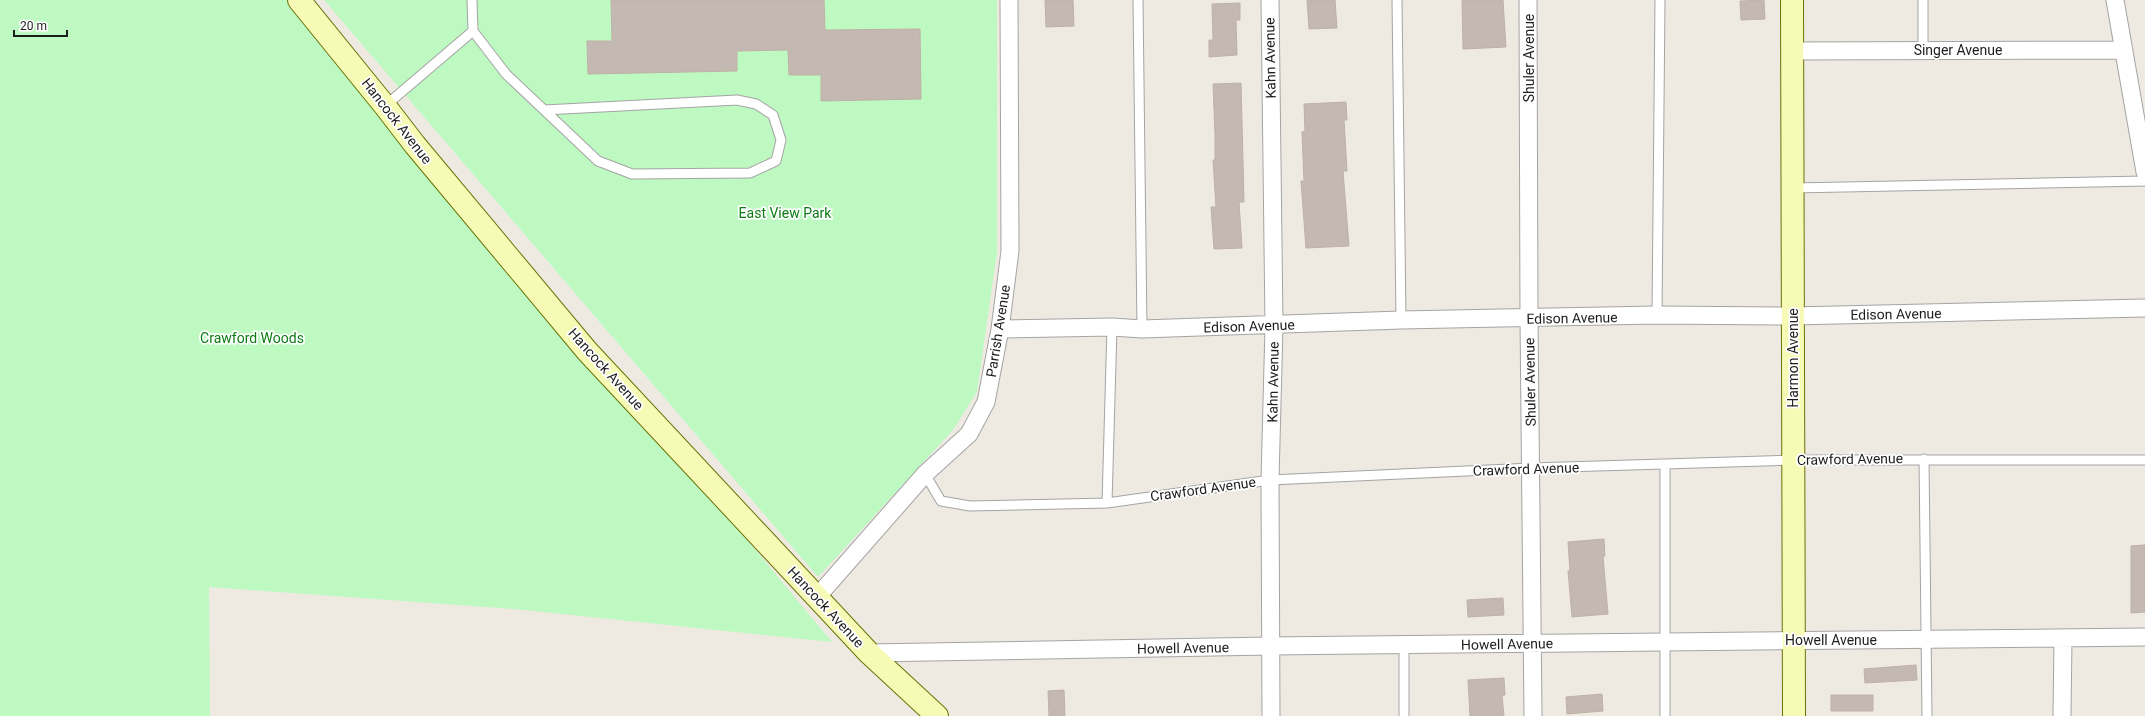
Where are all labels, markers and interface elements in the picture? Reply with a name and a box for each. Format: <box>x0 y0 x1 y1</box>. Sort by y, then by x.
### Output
scale bar <box>14 12 67 38</box>
street label: Shuler Avenue <box>1521 14 1537 102</box>
street label: Kahn Avenue <box>1261 17 1279 99</box>
text: 20 m <box>20 19 47 33</box>
street label: Singer Avenue <box>1914 42 2002 58</box>
street label: Hancock Avenue <box>359 75 435 167</box>
park label: East View Park <box>739 205 832 221</box>
street label: Parrish Avenue <box>983 284 1013 378</box>
street label: Edison Avenue <box>1850 305 1942 323</box>
street label: Harmon Avenue <box>1785 308 1801 408</box>
street label: Edison Avenue <box>1526 309 1618 327</box>
street label: Edison Avenue <box>1203 316 1295 336</box>
street label: Hancock Avenue <box>565 325 647 413</box>
park label: Crawford Woods <box>200 330 304 346</box>
street label: Shuler Avenue <box>1521 338 1539 426</box>
street label: Kahn Avenue <box>1264 341 1282 423</box>
street label: Crawford Avenue <box>1797 450 1903 468</box>
street label: Crawford Avenue <box>1473 459 1579 479</box>
street label: Crawford Avenue <box>1149 474 1257 504</box>
street label: Hancock Avenue <box>785 563 867 651</box>
street label: Howell Avenue <box>1785 632 1877 648</box>
street label: Howell Avenue <box>1461 635 1553 653</box>
street label: Howell Avenue <box>1137 639 1229 657</box>

